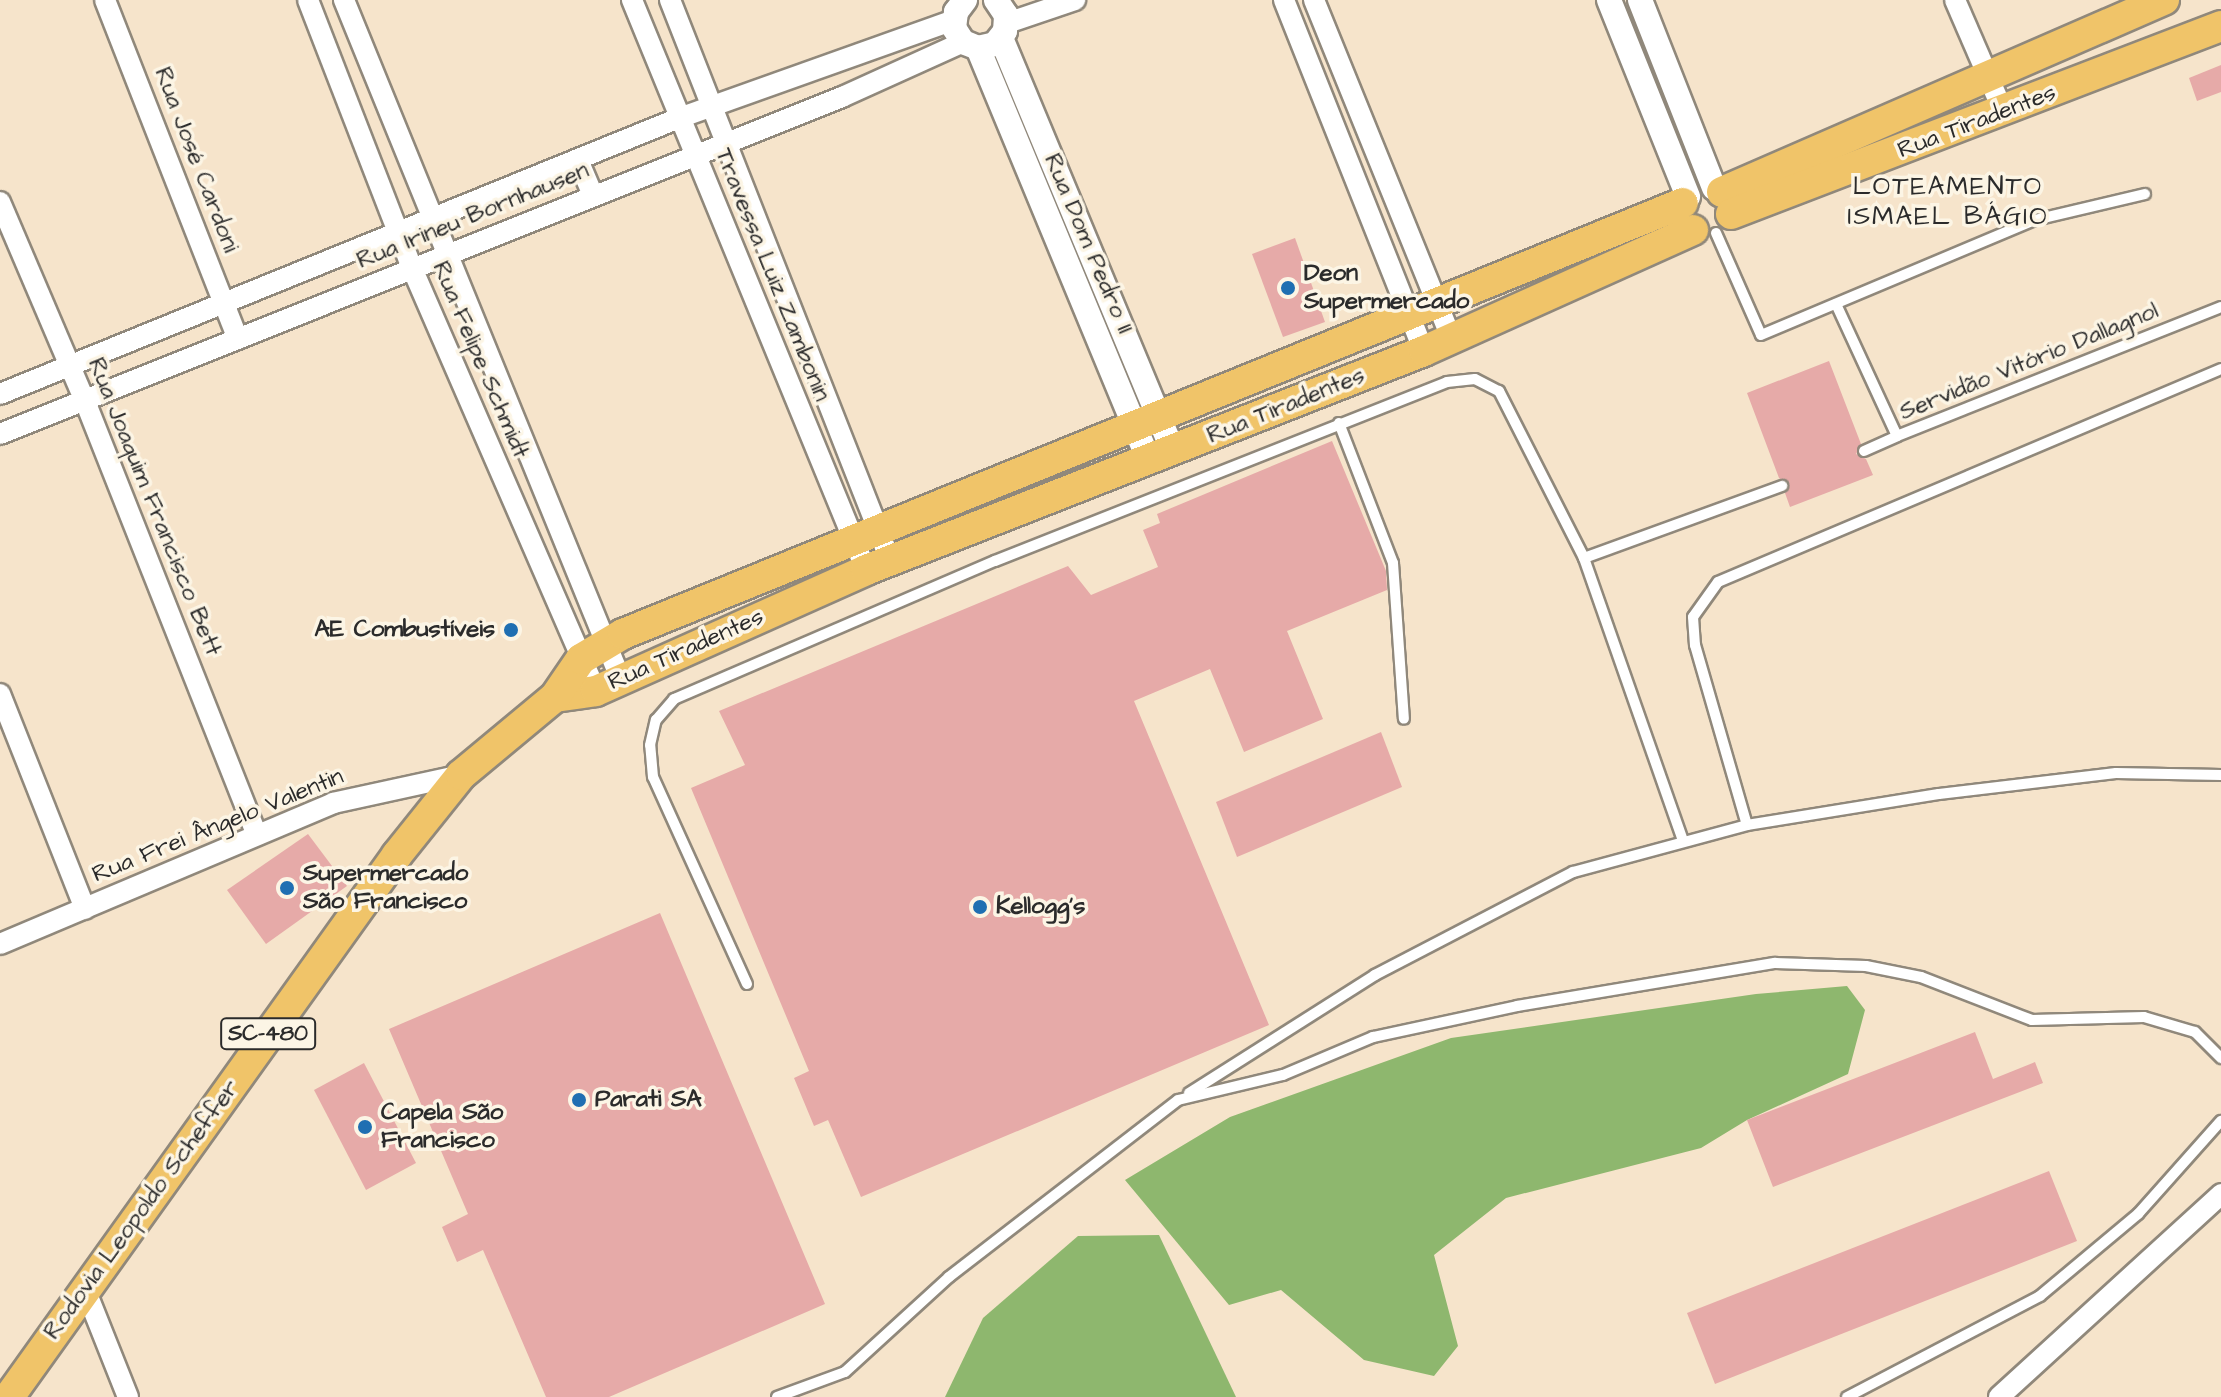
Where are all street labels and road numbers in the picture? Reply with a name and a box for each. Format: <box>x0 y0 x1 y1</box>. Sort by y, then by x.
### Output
street label: Rua José Cardoni <box>147 63 245 257</box>
street label: Rua Tiradentes <box>1894 79 2060 165</box>
street label: Travessa Luiz Zambonin <box>708 144 836 406</box>
street label: Rua Dom Pedro II <box>1037 150 1139 338</box>
street label: Rua Irineu Bornhausen <box>353 156 593 276</box>
street label: Rua Felipe Schmidt <box>426 257 534 463</box>
street label: Servidão Vitório Dallagnol <box>1895 297 2163 427</box>
street label: Rua Joaquim Francisco Bett <box>81 354 227 660</box>
street label: Rua Tiradentes <box>1203 361 1369 451</box>
street label: Rua Tiradentes <box>604 603 768 697</box>
street label: Rua Frei Ângelo Valentin <box>88 762 348 890</box>
road number: SC-480 <box>220 1016 316 1052</box>
street label: Rodovia Leopoldo Scheffer <box>38 1075 246 1345</box>

